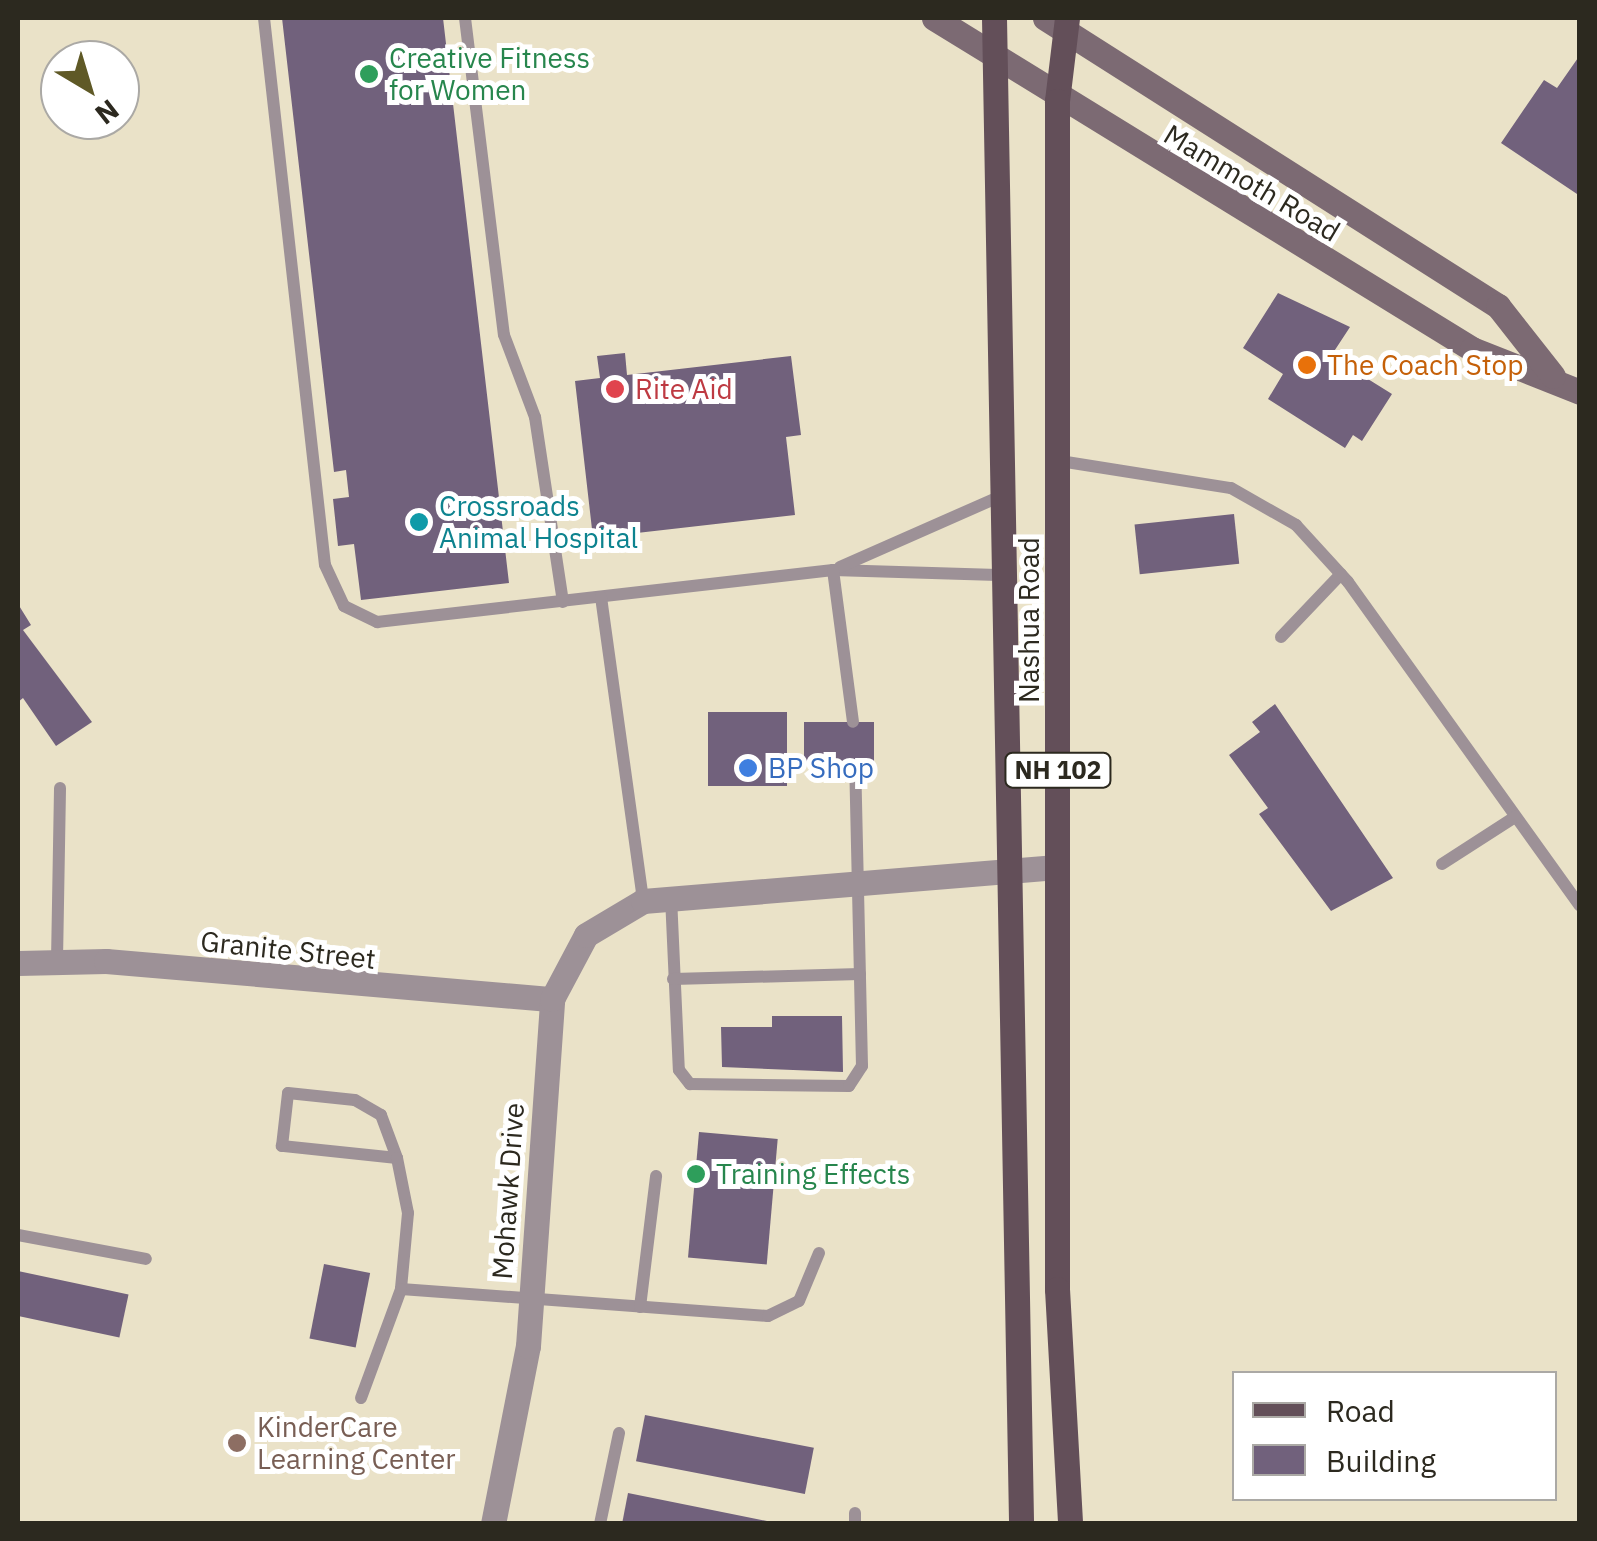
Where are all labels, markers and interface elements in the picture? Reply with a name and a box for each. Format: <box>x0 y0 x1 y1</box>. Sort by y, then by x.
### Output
north arrow <box>40 40 140 140</box>
place label: Creative Fitness for Women <box>389 41 590 107</box>
marker: Creative Fitness for Women <box>358 63 380 85</box>
text: N <box>88 92 127 133</box>
street label: Mammoth Road <box>1158 117 1346 249</box>
place label: The Coach Stop <box>1327 348 1523 382</box>
marker: The Coach Stop <box>1296 354 1318 376</box>
place label: Rite Aid <box>635 372 733 406</box>
marker: Rite Aid <box>604 378 626 400</box>
place label: Crossroads Animal Hospital <box>439 489 638 555</box>
marker: Crossroads Animal Hospital <box>408 511 430 533</box>
street label: Nashua Road <box>1012 537 1046 703</box>
road number: NH 102 <box>1003 750 1113 790</box>
place label: BP Shop <box>768 751 874 785</box>
marker: BP Shop <box>737 757 759 779</box>
street label: Granite Street <box>199 924 377 976</box>
street label: Mohawk Drive <box>485 1102 531 1280</box>
place label: Training Effects <box>716 1157 910 1191</box>
marker: Training Effects <box>685 1163 707 1185</box>
legend <box>1232 1371 1557 1501</box>
text: Road <box>1326 1391 1395 1430</box>
place label: KinderCare Learning Center <box>257 1410 456 1476</box>
marker: KinderCare Learning Center <box>226 1432 248 1454</box>
text: Building <box>1326 1441 1436 1480</box>

